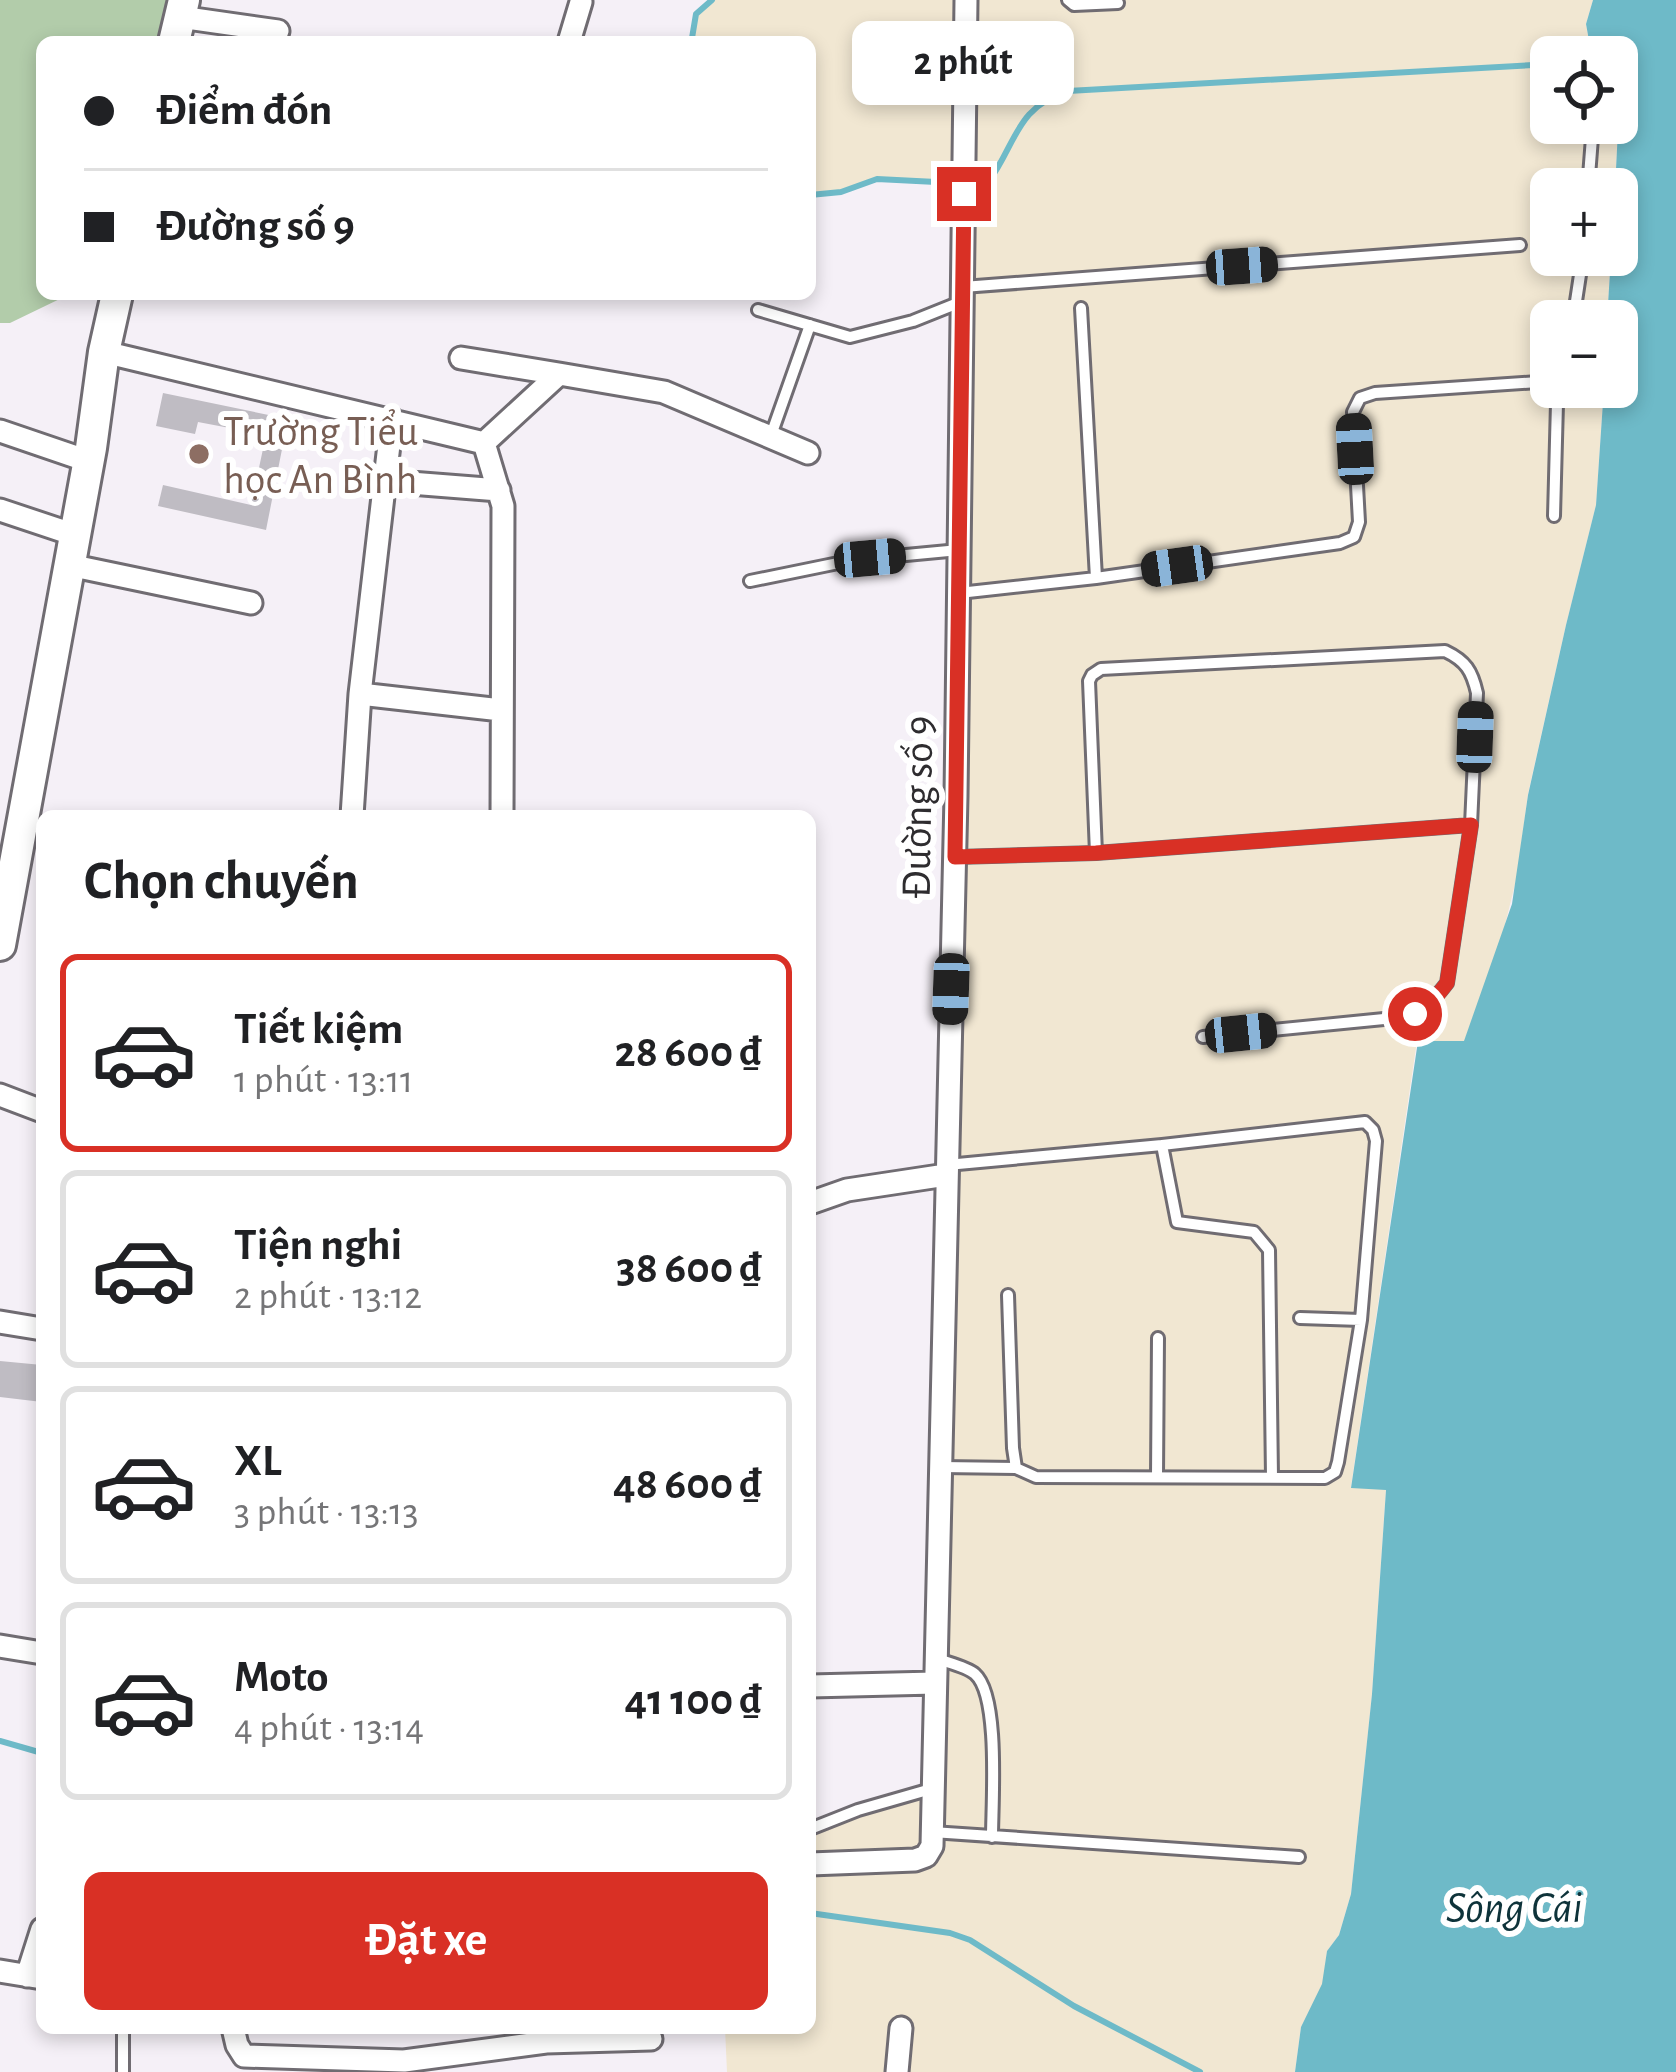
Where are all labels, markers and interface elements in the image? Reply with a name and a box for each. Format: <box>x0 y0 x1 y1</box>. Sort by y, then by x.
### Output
callout: 2 phút <box>853 20 1075 104</box>
map controls <box>1530 36 1638 408</box>
button: locate <box>1530 36 1638 144</box>
text: 2 phút <box>914 43 1012 82</box>
text: Điểm đón <box>156 88 332 133</box>
route end <box>937 167 991 221</box>
button: + <box>1530 168 1638 276</box>
text: Đường số 9 <box>156 204 355 249</box>
car <box>1205 246 1279 286</box>
button: − <box>1530 300 1638 408</box>
place label: Trường Tiểu học An Bình <box>223 409 418 501</box>
car <box>1335 412 1375 486</box>
marker: Trường Tiểu học An Bình <box>186 441 212 467</box>
car <box>833 537 907 579</box>
car <box>1139 543 1215 589</box>
car <box>1456 700 1494 774</box>
street label: Đường số 9 <box>895 715 941 899</box>
text: Chọn chuyến <box>84 855 359 909</box>
car <box>932 952 970 1026</box>
route start <box>1388 987 1442 1041</box>
icon: car <box>90 999 198 1107</box>
text: Tiết kiệm <box>234 1007 403 1052</box>
car <box>1203 1011 1279 1055</box>
text: 28 600 ₫ <box>614 1030 762 1075</box>
text: 1 phút · 13:11 <box>234 1061 413 1100</box>
icon: car <box>90 1215 198 1323</box>
text: Tiện nghi <box>234 1223 402 1268</box>
text: 38 600 ₫ <box>616 1246 762 1291</box>
text: 2 phút · 13:12 <box>234 1277 422 1316</box>
icon: car <box>90 1431 198 1539</box>
text: XL <box>234 1439 282 1484</box>
text: 48 600 ₫ <box>613 1462 762 1507</box>
text: 3 phút · 13:13 <box>234 1493 419 1532</box>
icon: car <box>90 1647 198 1755</box>
text: Moto <box>234 1655 329 1700</box>
text: 41 100 ₫ <box>625 1678 762 1723</box>
text: 4 phút · 13:14 <box>234 1709 424 1748</box>
button: Đặt xe <box>84 1872 768 2010</box>
water label: Sông Cái <box>1446 1886 1582 1931</box>

